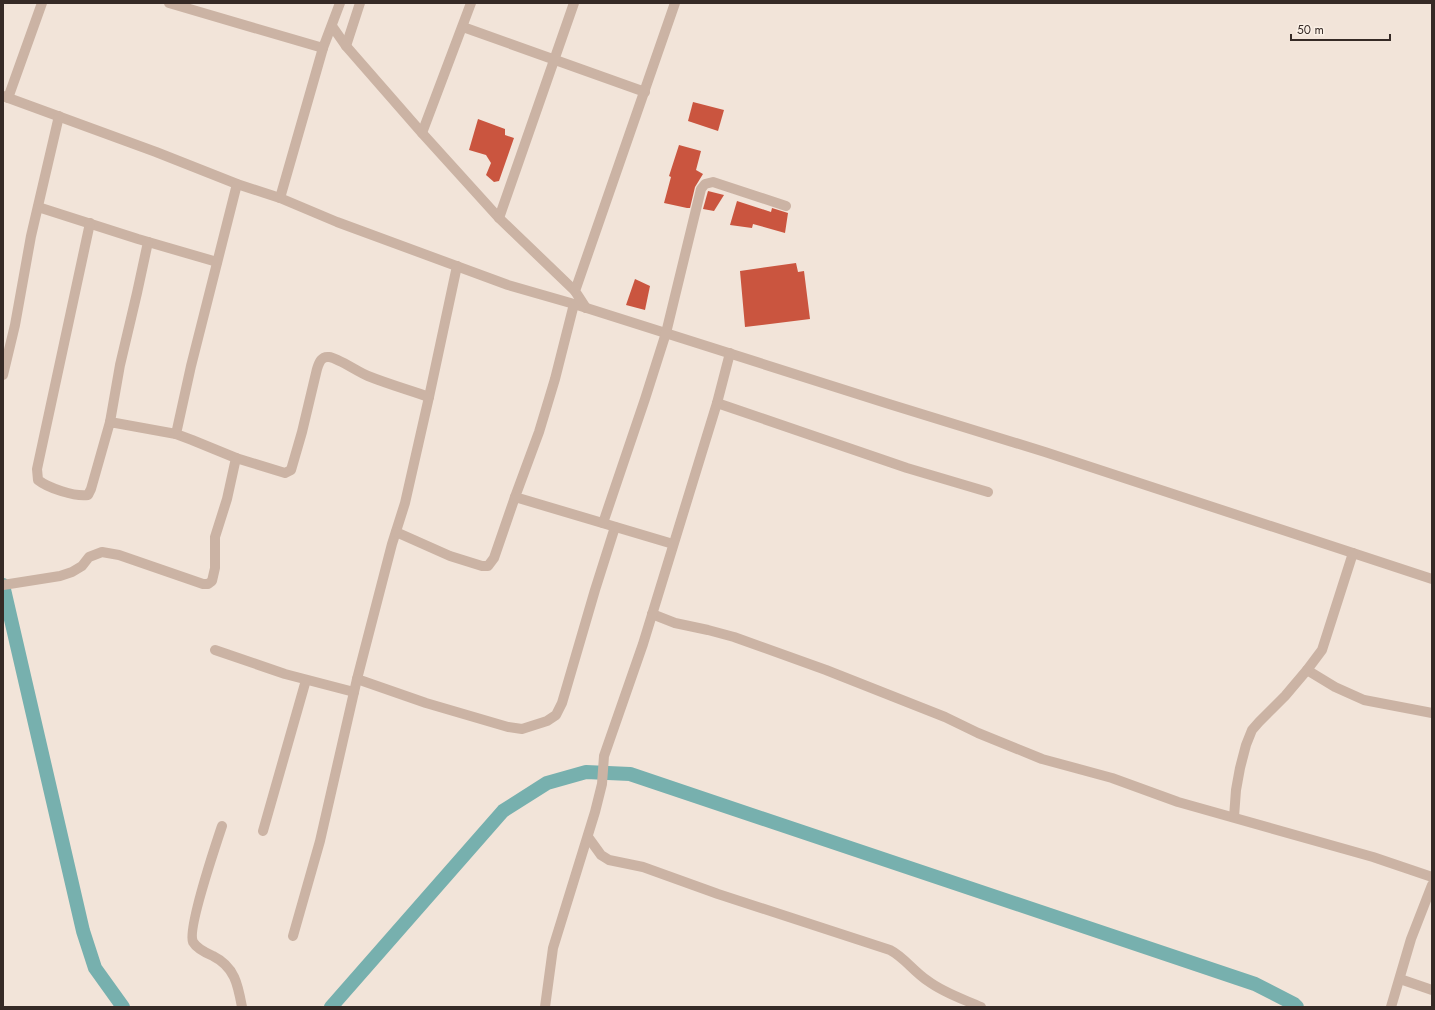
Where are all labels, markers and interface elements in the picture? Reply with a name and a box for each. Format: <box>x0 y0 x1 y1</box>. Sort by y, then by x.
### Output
scale bar <box>1291 16 1390 42</box>
text: 50 m <box>1297 21 1324 39</box>

